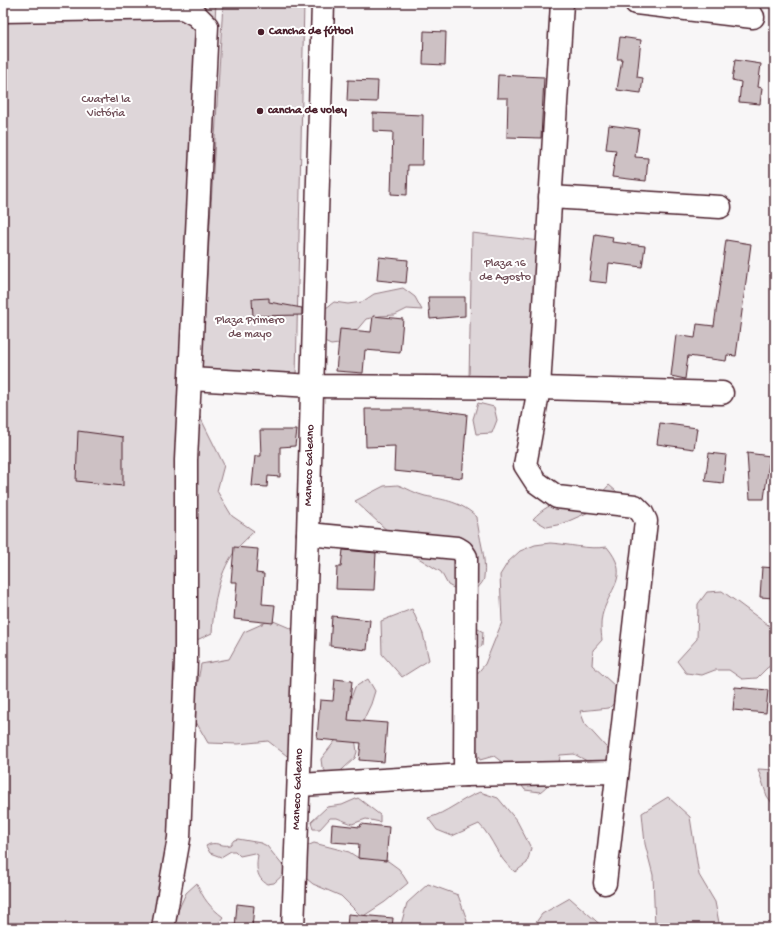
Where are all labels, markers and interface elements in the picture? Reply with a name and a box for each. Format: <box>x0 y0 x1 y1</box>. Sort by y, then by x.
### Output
place label: Cancha de fútbol <box>268 25 354 39</box>
marker: Cancha de fútbol <box>256 27 266 37</box>
park label: Cuartel la Victória <box>82 93 131 121</box>
place label: cancha de voley <box>268 104 347 118</box>
marker: cancha de voley <box>255 106 265 116</box>
park label: Plaza 16 de Agosto <box>479 257 531 285</box>
park label: Plaza Primero de mayo <box>214 314 285 342</box>
street label: Maneco Galeano <box>302 424 318 506</box>
street label: Maneco Galeano <box>290 748 307 830</box>

